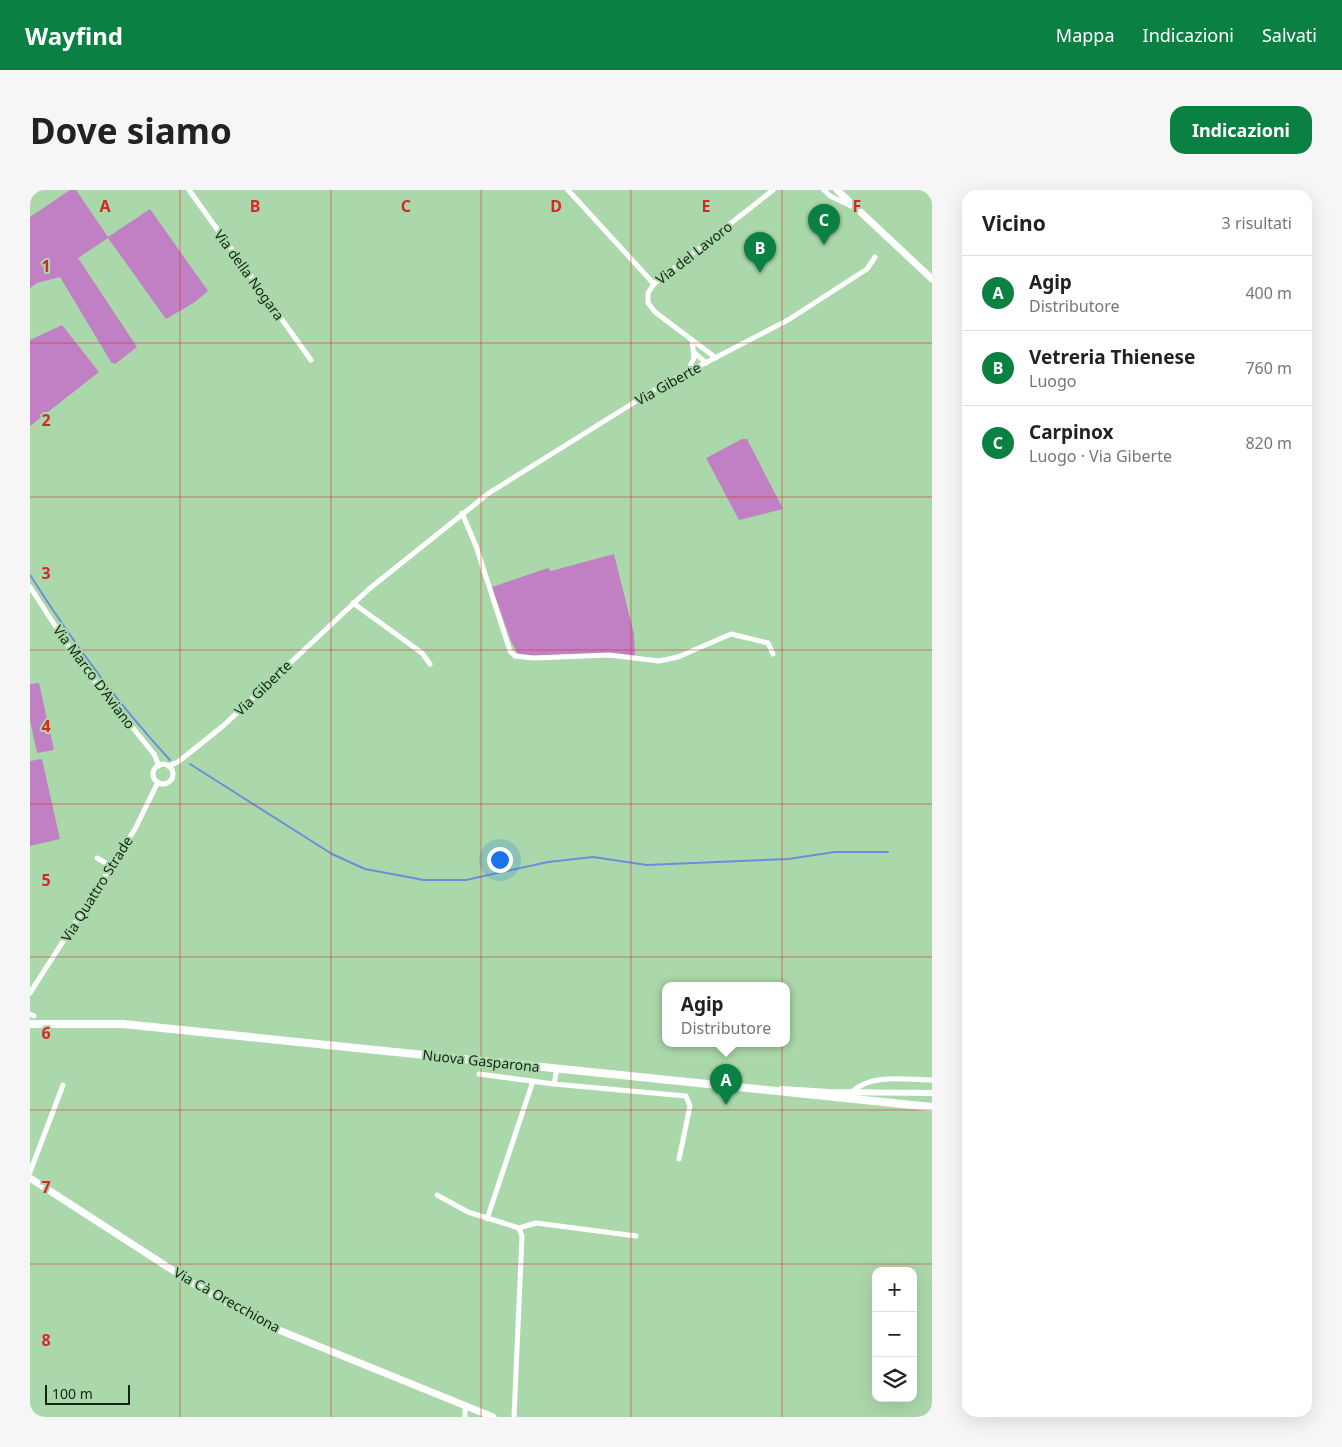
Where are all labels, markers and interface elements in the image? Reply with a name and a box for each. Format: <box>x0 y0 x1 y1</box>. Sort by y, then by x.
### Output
text: Wayfind <box>25 19 123 52</box>
text: Mappa <box>1056 23 1115 47</box>
text: Indicazioni <box>1143 23 1234 47</box>
text: Salvati <box>1262 23 1317 47</box>
button: Indicazioni <box>1170 106 1312 154</box>
text: Dove siamo <box>30 107 232 154</box>
text: A <box>99 195 111 217</box>
text: B <box>250 195 260 217</box>
text: C <box>401 195 411 217</box>
text: D <box>550 195 562 217</box>
text: E <box>702 195 711 217</box>
text: F <box>853 195 861 217</box>
pin: C <box>808 204 840 245</box>
text: Vicino <box>982 209 1046 237</box>
text: 3 risultati <box>1222 212 1292 234</box>
street label: Via del Lavoro <box>652 217 736 288</box>
street label: Via della Nogara <box>210 226 289 324</box>
pin: B <box>744 232 776 273</box>
text: 1 <box>41 255 51 277</box>
text: Agip <box>1029 269 1072 295</box>
text: A <box>992 282 1004 304</box>
text: 400 m <box>1245 282 1292 304</box>
text: Distributore <box>1029 295 1119 317</box>
text: Vetreria Thienese <box>1029 344 1195 370</box>
text: B <box>993 357 1003 379</box>
text: 760 m <box>1245 357 1292 379</box>
street label: Via Giberte <box>631 358 704 409</box>
text: Luogo <box>1029 370 1076 392</box>
text: 2 <box>41 409 51 431</box>
text: Carpinox <box>1029 419 1114 445</box>
text: C <box>993 432 1003 454</box>
text: 820 m <box>1245 432 1292 454</box>
text: Luogo · Via Giberte <box>1029 445 1172 467</box>
text: 3 <box>41 562 51 584</box>
street label: Via Marco D'Aviano <box>49 621 140 733</box>
street label: Via Giberte <box>230 656 295 720</box>
text: 4 <box>41 715 51 737</box>
street label: Via Quattro Strade <box>56 832 137 945</box>
your location <box>487 847 513 873</box>
text: 5 <box>41 869 51 891</box>
popup <box>662 982 790 1047</box>
text: Agip <box>681 991 724 1017</box>
text: Distributore <box>681 1017 771 1039</box>
text: 6 <box>41 1022 51 1044</box>
street label: Nuova Gasparona <box>421 1045 541 1076</box>
pin: A <box>710 1064 742 1105</box>
text: 7 <box>41 1176 51 1198</box>
street label: Via Cà Orecchiona <box>171 1262 284 1337</box>
map controls <box>872 1267 917 1402</box>
button: + <box>872 1267 917 1312</box>
button: − <box>872 1312 917 1357</box>
text: 8 <box>41 1329 51 1351</box>
button: layers <box>872 1357 917 1402</box>
scale bar <box>45 1382 130 1405</box>
text: 100 m <box>52 1384 93 1403</box>

